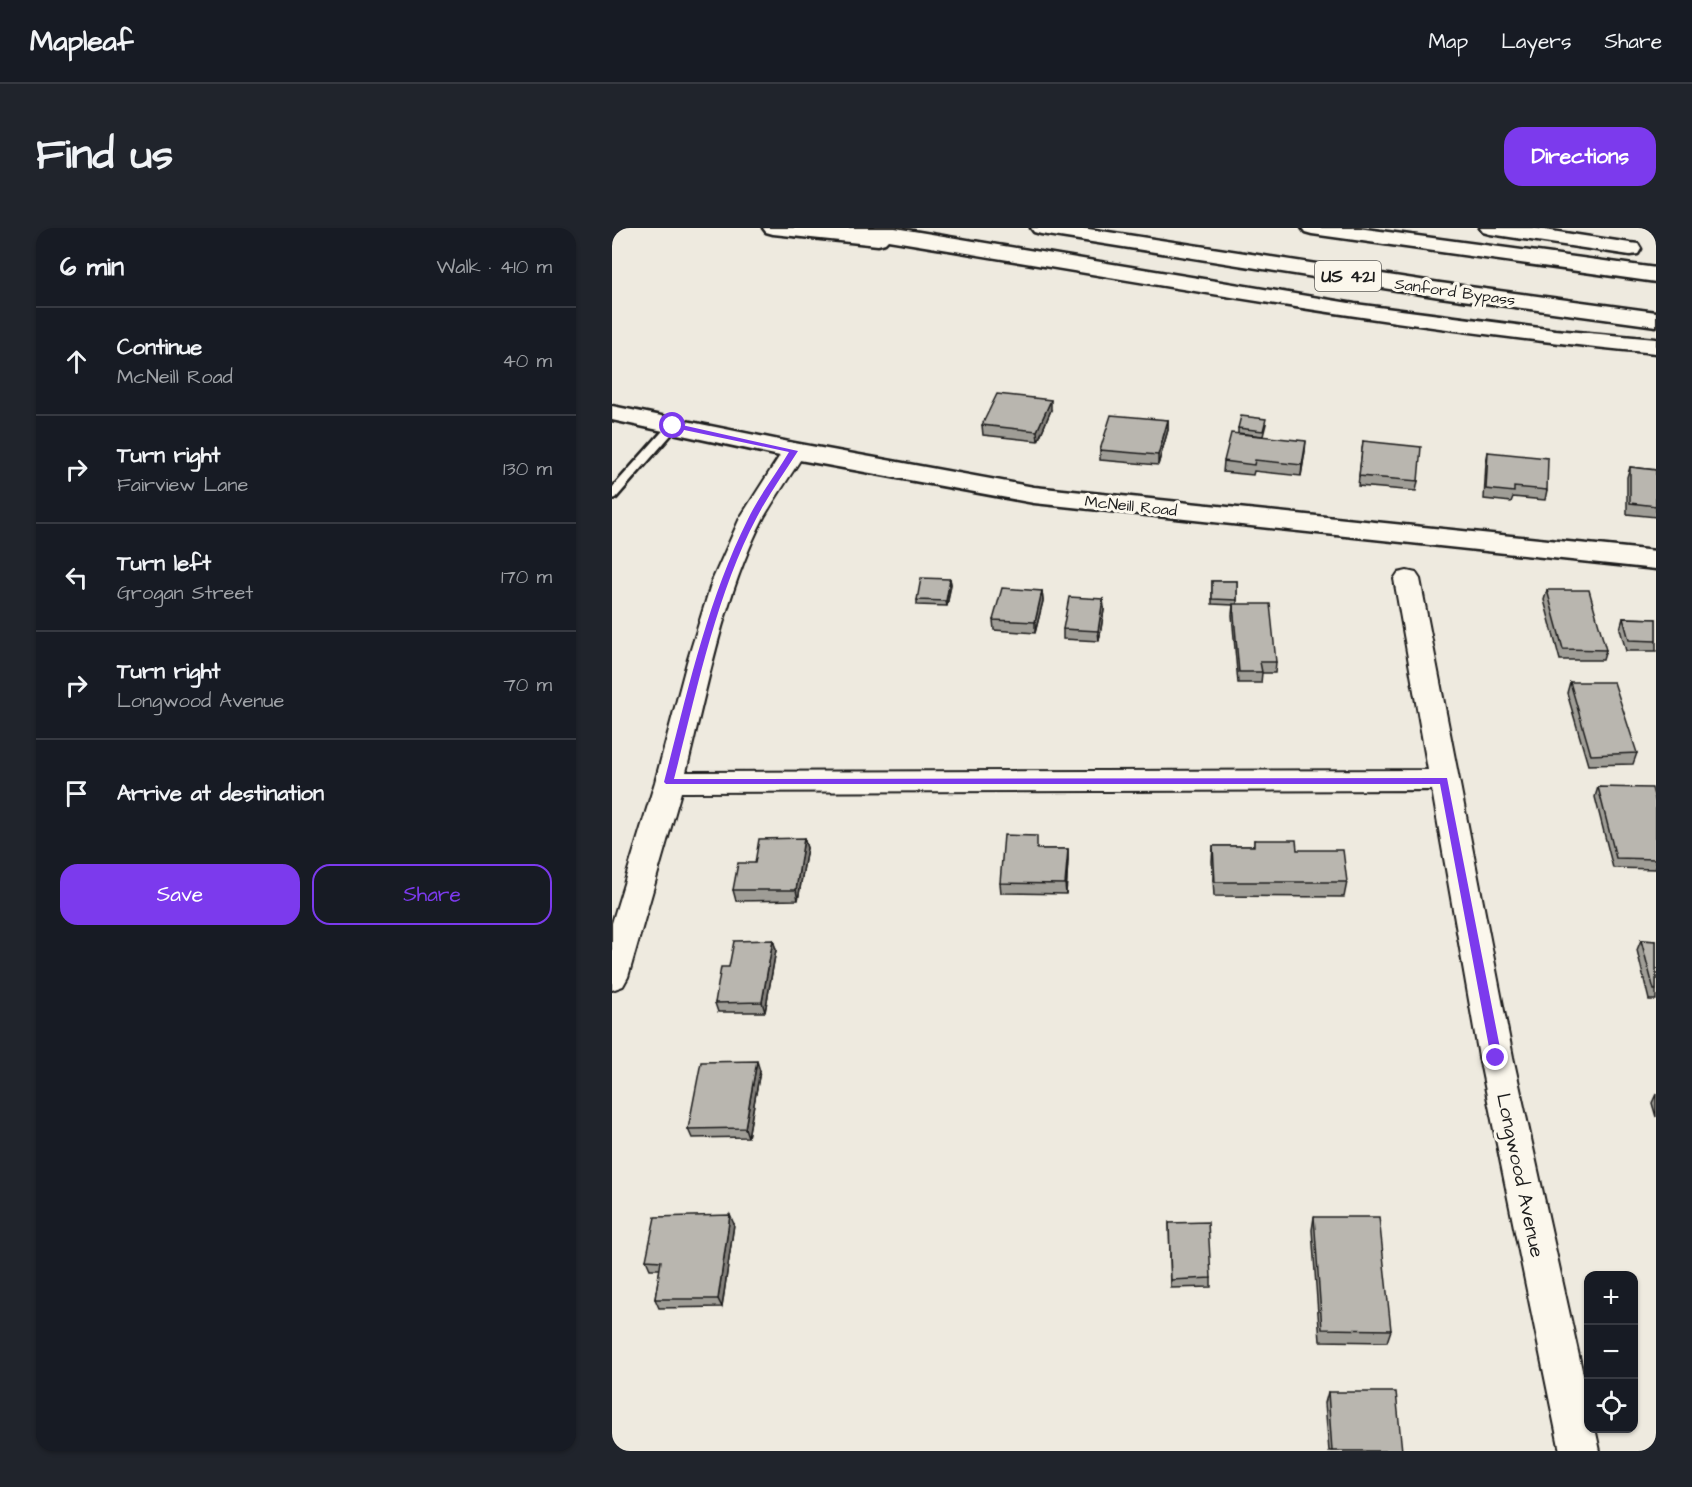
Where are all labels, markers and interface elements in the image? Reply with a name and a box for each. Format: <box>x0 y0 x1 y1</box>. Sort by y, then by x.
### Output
text: Mapleaf <box>30 22 133 61</box>
text: Map <box>1428 27 1468 56</box>
text: Layers <box>1501 27 1571 56</box>
text: Share <box>1604 27 1662 56</box>
text: Find us <box>36 127 173 185</box>
button: Directions <box>1504 127 1656 186</box>
text: 6 min <box>60 249 124 285</box>
text: Walk · 410 m <box>436 253 552 281</box>
road number: US 421 <box>1315 261 1381 291</box>
street label: Sanford Bypass <box>1393 273 1517 312</box>
text: Continue <box>117 332 202 363</box>
icon: ahead <box>60 345 93 378</box>
text: 40 m <box>502 347 552 375</box>
text: McNeill Road <box>117 363 233 391</box>
route start <box>659 412 685 438</box>
text: Turn right <box>117 440 220 471</box>
icon: right <box>60 453 93 486</box>
text: 130 m <box>503 455 552 483</box>
text: Fairview Lane <box>117 471 248 499</box>
street label: McNeill Road <box>1084 490 1178 522</box>
text: Turn left <box>117 548 211 579</box>
icon: left <box>60 561 93 594</box>
text: 170 m <box>501 563 552 591</box>
text: Grogan Street <box>117 579 253 607</box>
text: Turn right <box>117 656 220 687</box>
icon: right <box>60 669 93 702</box>
text: 70 m <box>504 671 552 699</box>
text: Longwood Avenue <box>117 687 284 715</box>
icon: arrive <box>60 777 93 810</box>
text: Arrive at destination <box>117 778 324 809</box>
button: Save <box>60 864 300 925</box>
button: Share <box>312 864 552 925</box>
route end <box>1482 1044 1508 1070</box>
street label: Longwood Avenue <box>1488 1090 1551 1260</box>
map controls <box>1584 1271 1638 1433</box>
button: + <box>1584 1271 1638 1325</box>
button: − <box>1584 1325 1638 1379</box>
button: locate <box>1584 1379 1638 1433</box>

